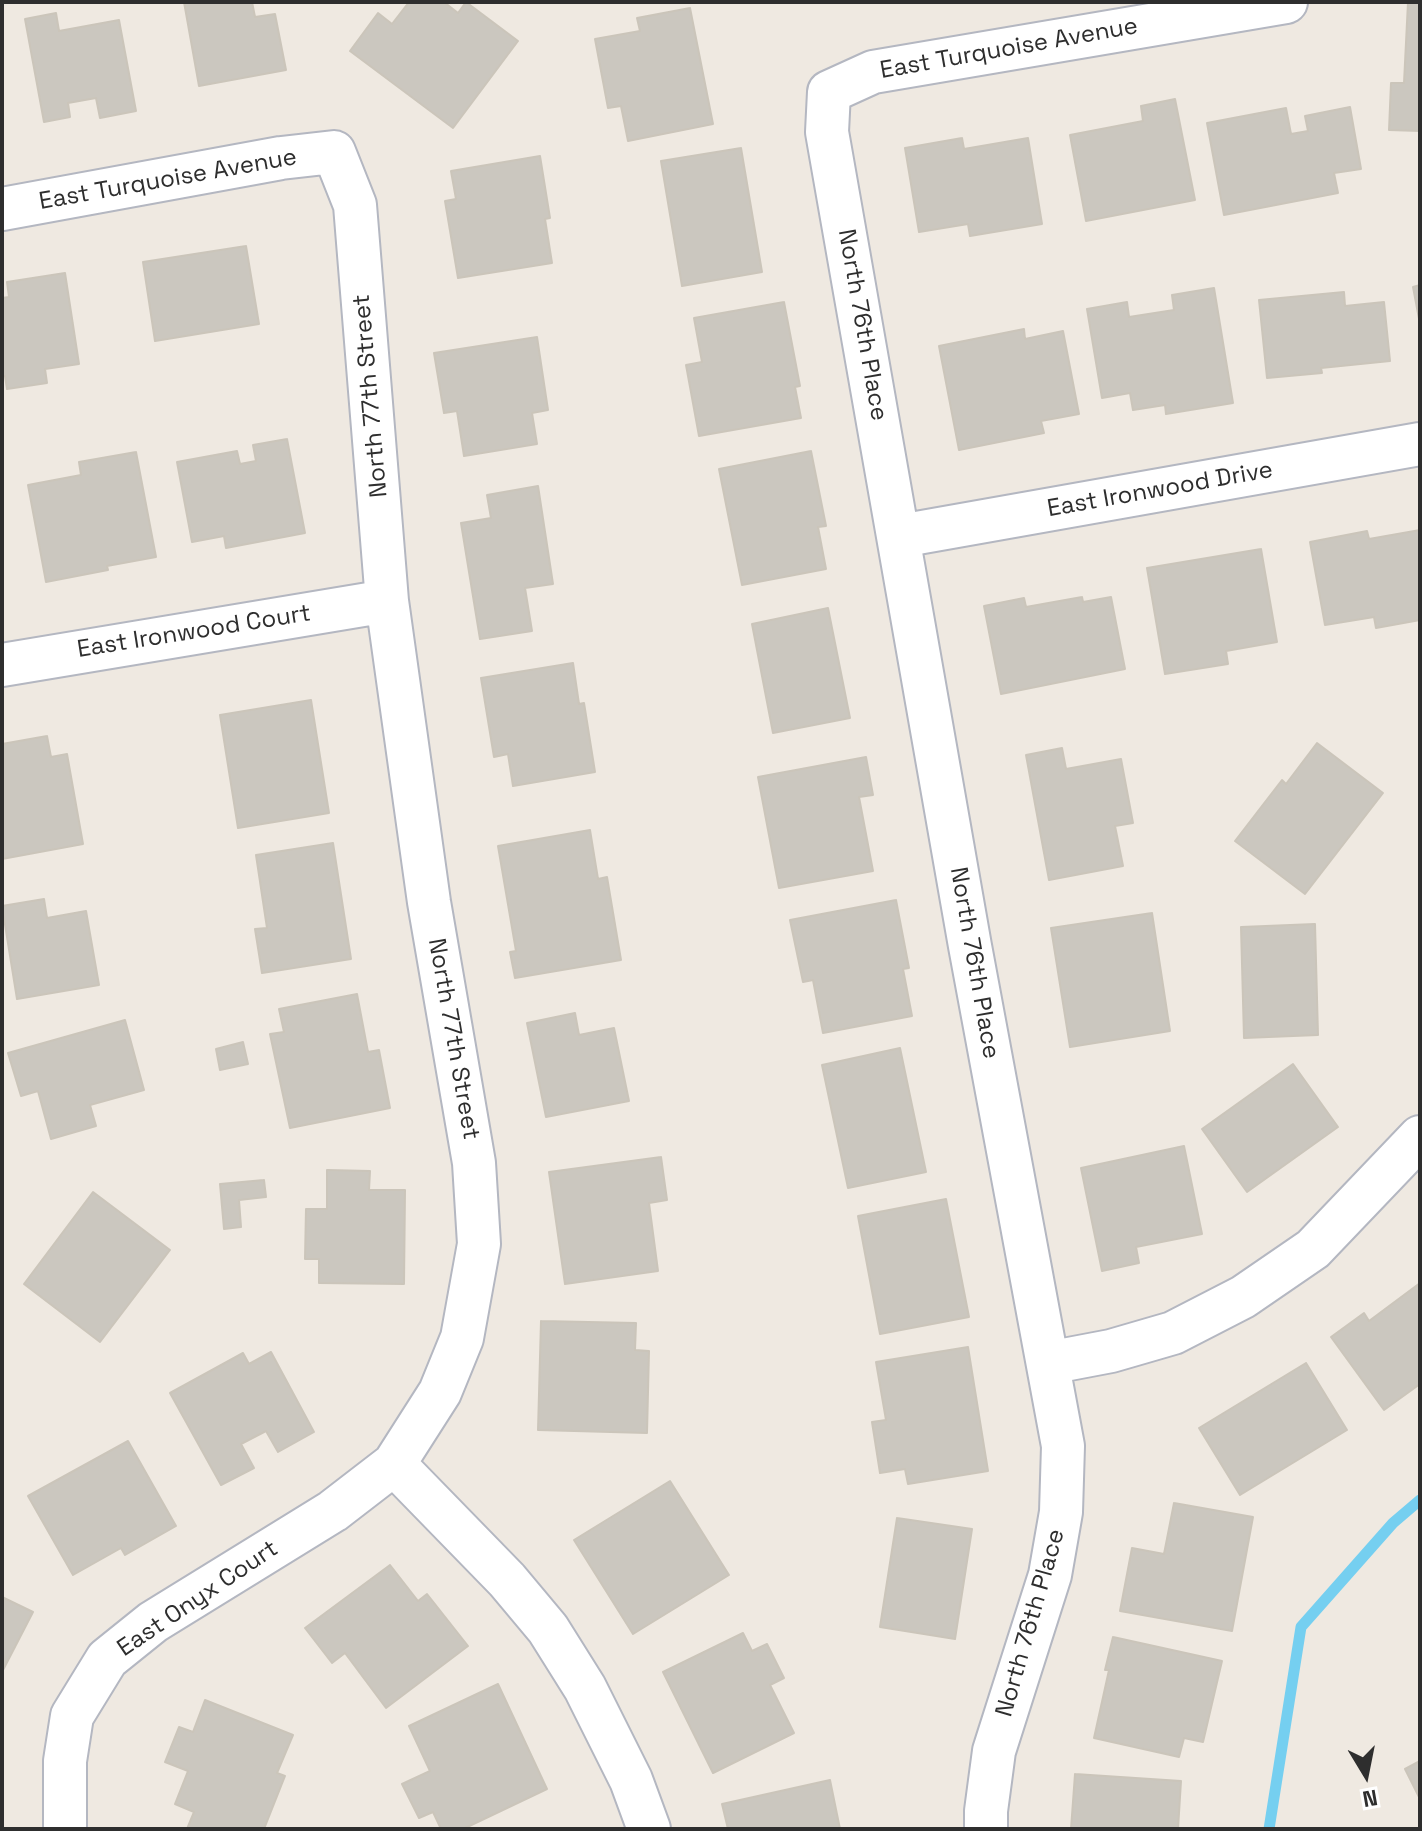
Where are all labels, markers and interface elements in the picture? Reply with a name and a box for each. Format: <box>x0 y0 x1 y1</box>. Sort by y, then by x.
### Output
street label: East Turquoise Avenue <box>878 12 1140 86</box>
street label: East Turquoise Avenue <box>37 143 299 217</box>
street label: North 76th Place <box>831 227 893 423</box>
street label: North 77th Street <box>348 293 394 499</box>
street label: East Ironwood Drive <box>1045 456 1275 524</box>
street label: East Ironwood Court <box>75 599 313 665</box>
street label: North 76th Place <box>943 865 1005 1061</box>
street label: North 77th Street <box>421 936 485 1142</box>
street label: North 76th Place <box>990 1526 1072 1720</box>
street label: East Onyx Court <box>112 1535 284 1663</box>
north arrow <box>1326 1735 1406 1815</box>
text: N <box>1360 1784 1380 1814</box>

